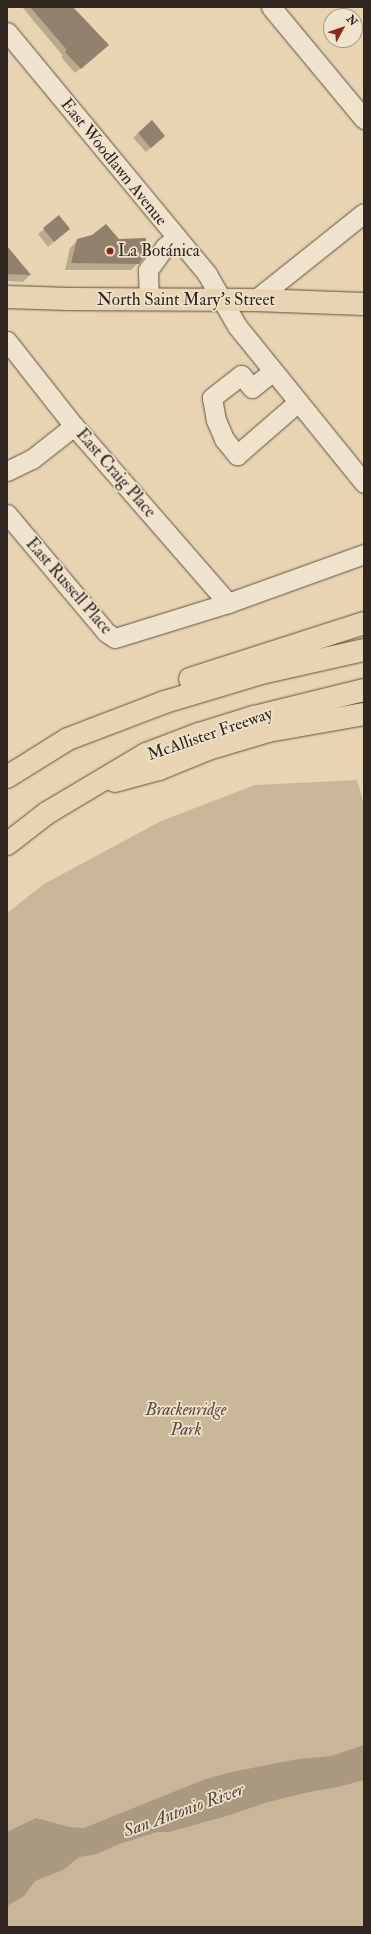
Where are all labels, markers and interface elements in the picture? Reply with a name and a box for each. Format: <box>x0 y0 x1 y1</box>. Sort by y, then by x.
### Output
north arrow <box>323 8 363 48</box>
text: N <box>344 13 360 29</box>
street label: East Woodlawn Avenue <box>56 94 172 230</box>
place label: La Botánica <box>118 241 200 261</box>
marker: La Botánica <box>105 246 115 256</box>
street label: North Saint Mary's Street <box>97 290 275 310</box>
street label: East Craig Place <box>72 424 160 522</box>
street label: East Russell Place <box>22 534 116 638</box>
street label: McAllister Freeway <box>145 703 275 765</box>
park label: Brackenridge Park <box>146 1400 226 1440</box>
water label: San Antonio River <box>121 1779 247 1843</box>

